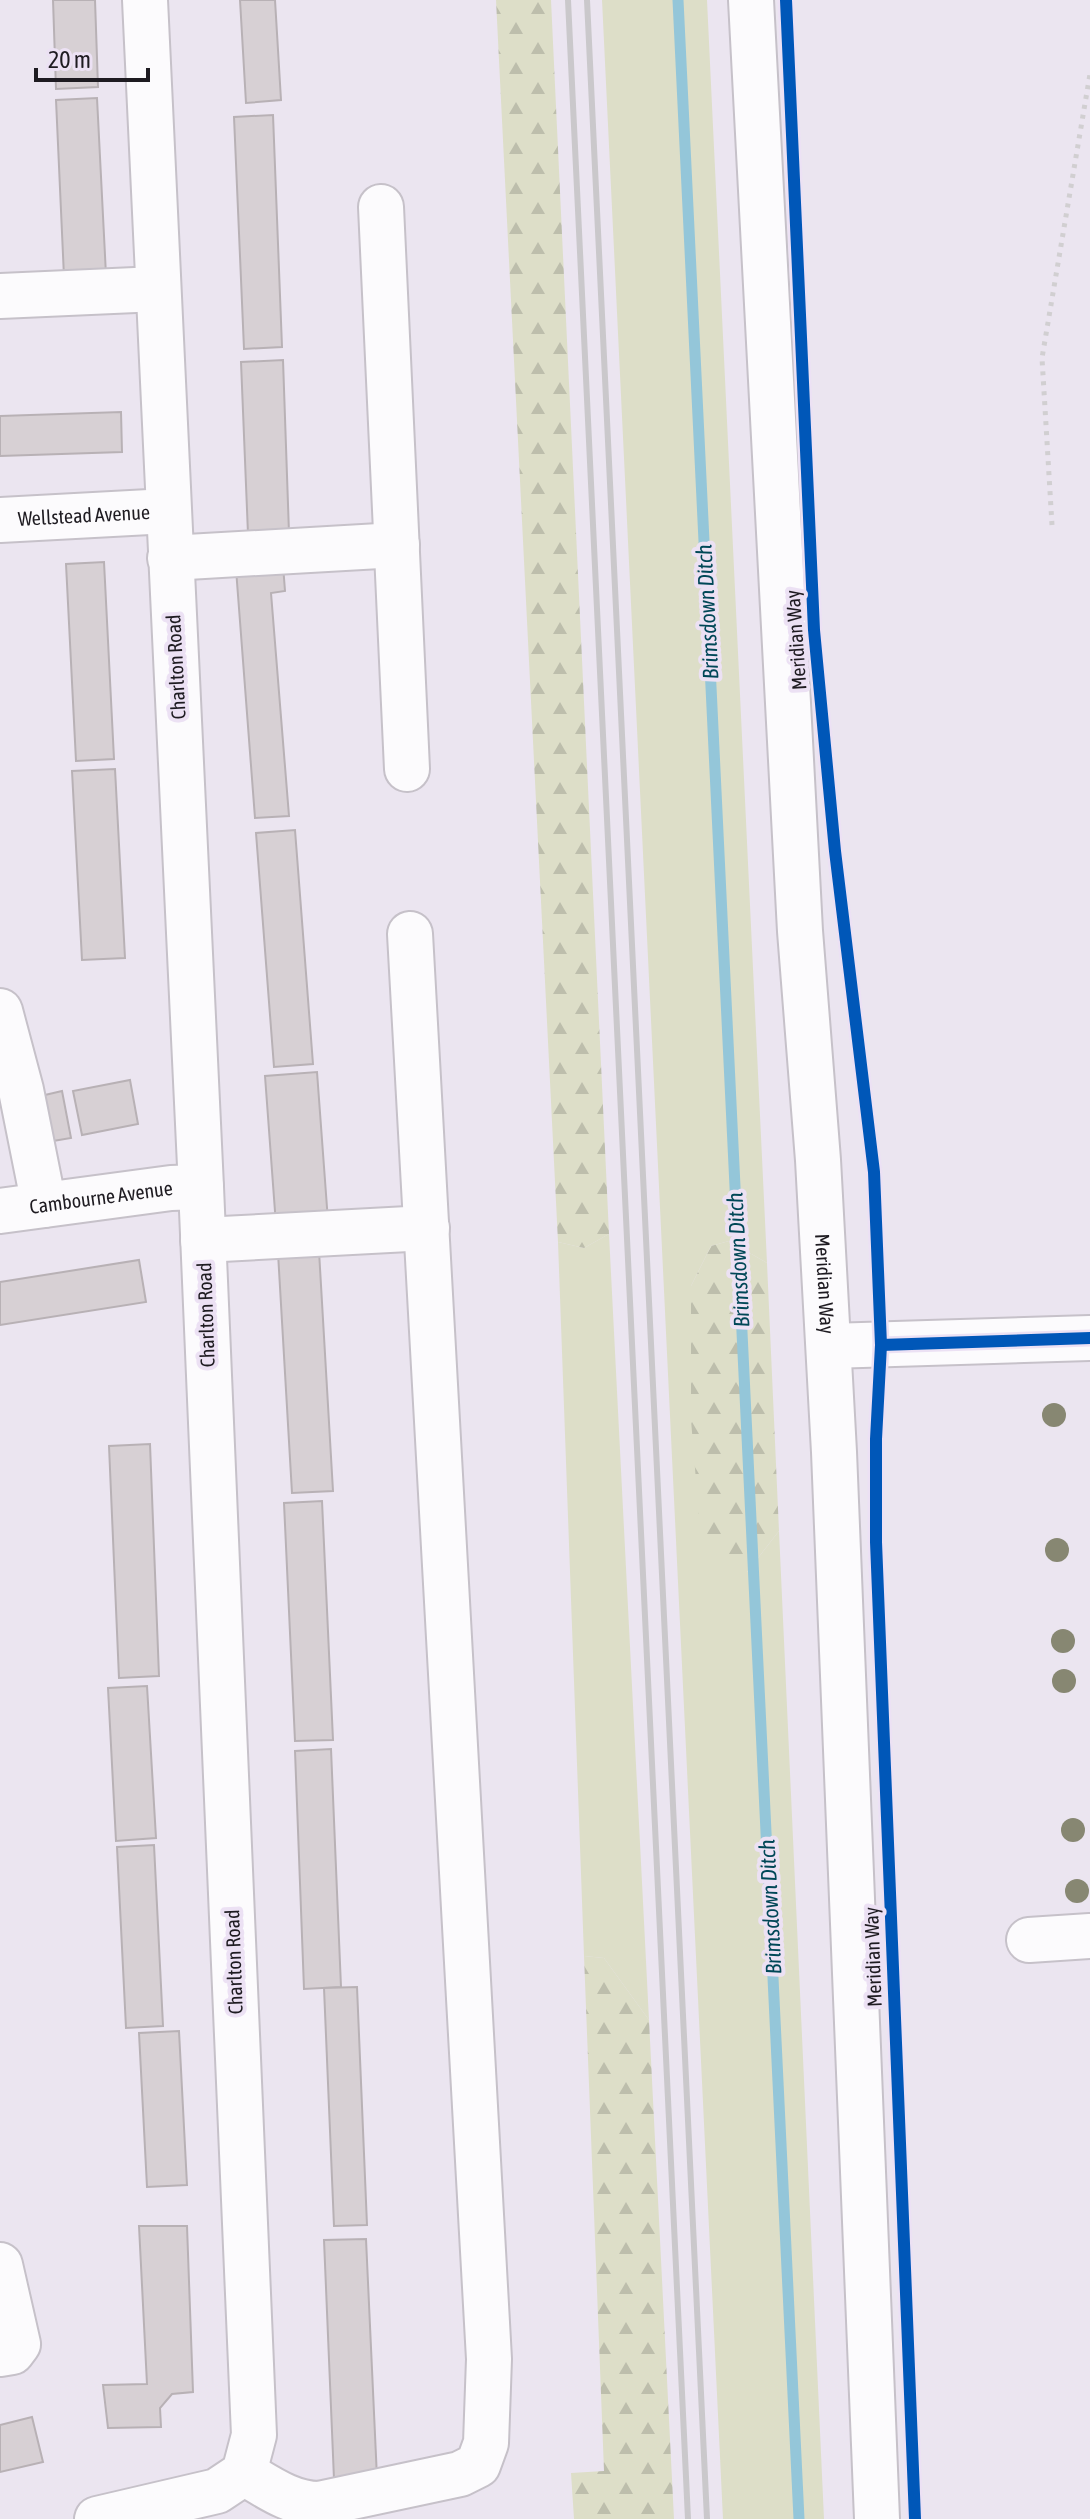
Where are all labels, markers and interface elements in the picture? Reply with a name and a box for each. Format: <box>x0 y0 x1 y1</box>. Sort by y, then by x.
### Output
scale bar <box>36 32 148 82</box>
text: 20 m <box>48 46 91 73</box>
street label: Wellstead Avenue <box>17 500 151 530</box>
water label: Brimsdown Ditch <box>690 543 724 680</box>
street label: Meridian Way <box>781 589 810 691</box>
street label: Charlton Road <box>161 614 190 720</box>
street label: Cambourne Avenue <box>28 1176 174 1218</box>
water label: Brimsdown Ditch <box>721 1191 755 1328</box>
street label: Meridian Way <box>811 1233 840 1335</box>
street label: Charlton Road <box>192 1262 219 1368</box>
water label: Brimsdown Ditch <box>753 1838 787 1975</box>
street label: Meridian Way <box>859 1907 886 2008</box>
street label: Charlton Road <box>220 1909 247 2015</box>

